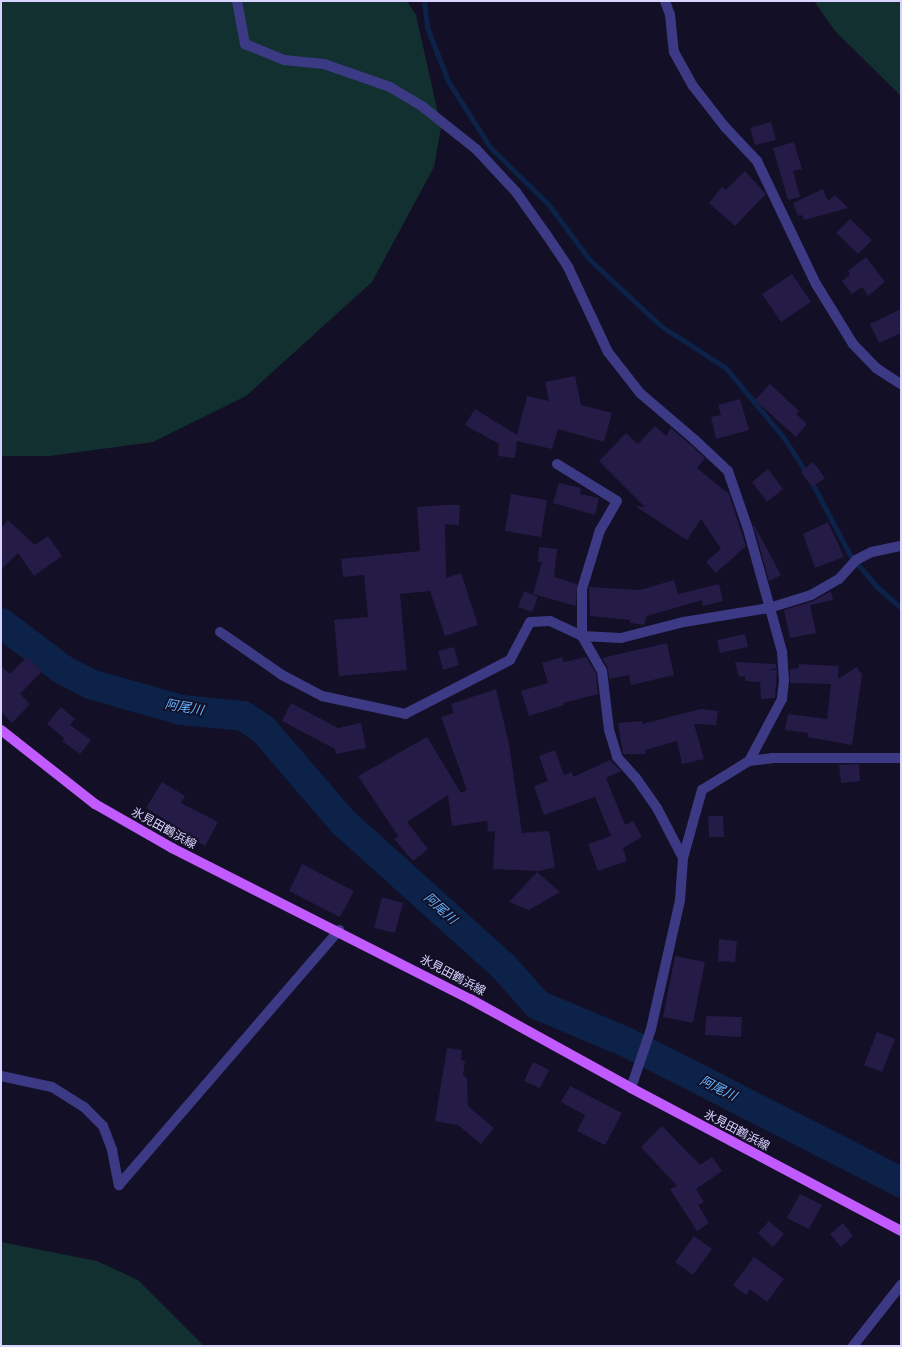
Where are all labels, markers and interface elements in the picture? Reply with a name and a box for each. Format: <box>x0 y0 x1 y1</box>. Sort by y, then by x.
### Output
water label: 阿尾川 <box>163 697 205 719</box>
street label: 氷見田鶴浜線 <box>129 804 199 852</box>
water label: 阿尾川 <box>420 890 460 928</box>
street label: 氷見田鶴浜線 <box>418 952 488 998</box>
water label: 阿尾川 <box>697 1073 739 1105</box>
street label: 氷見田鶴浜線 <box>702 1107 772 1153</box>

